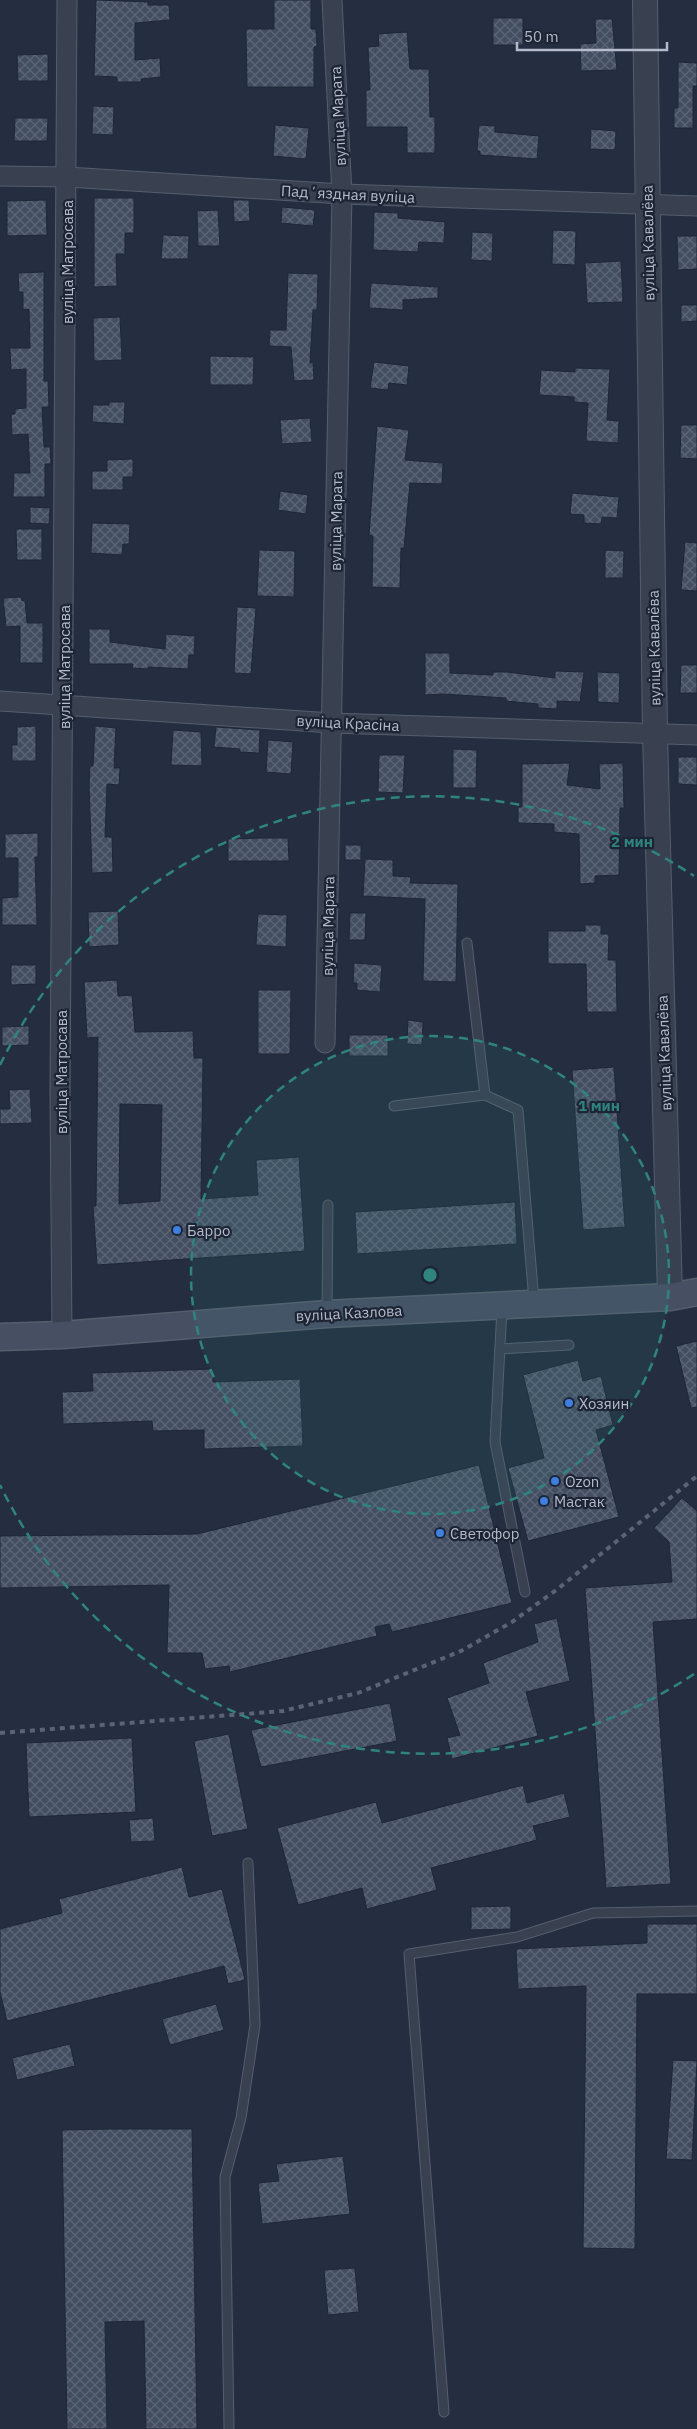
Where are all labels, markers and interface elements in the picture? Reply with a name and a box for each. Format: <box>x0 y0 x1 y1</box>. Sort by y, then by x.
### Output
scale bar <box>517 20 667 52</box>
text: 50 m <box>524 27 559 46</box>
street label: вуліца Марата <box>326 66 350 166</box>
street label: Падʼяздная вуліца <box>280 181 416 207</box>
street label: вуліца Кавалёва <box>637 185 659 301</box>
street label: вуліца Матросава <box>58 200 77 324</box>
street label: вуліца Марата <box>326 471 346 571</box>
street label: вуліца Кавалёва <box>643 590 665 706</box>
street label: вуліца Матросава <box>55 605 74 729</box>
street label: вуліца Красіна <box>296 711 400 735</box>
text: 2 мин <box>611 832 653 851</box>
street label: вуліца Марата <box>318 876 338 976</box>
street label: вуліца Кавалёва <box>652 995 676 1111</box>
street label: вуліца Матросава <box>52 1010 71 1134</box>
text: 1 мин <box>578 1096 620 1115</box>
place label: Барро <box>187 1221 230 1240</box>
marker: Барро <box>171 1224 183 1236</box>
centre of rings <box>421 1266 439 1284</box>
street label: вуліца Казлова <box>295 1301 403 1325</box>
place label: Хозяин <box>579 1394 629 1413</box>
marker: Хозяин <box>563 1397 575 1409</box>
place label: Ozon <box>565 1472 599 1491</box>
marker: Ozon <box>549 1475 561 1487</box>
place label: Мастак <box>554 1492 605 1511</box>
marker: Мастак <box>538 1495 550 1507</box>
place label: Светофор <box>450 1524 519 1543</box>
marker: Светофор <box>434 1527 446 1539</box>

